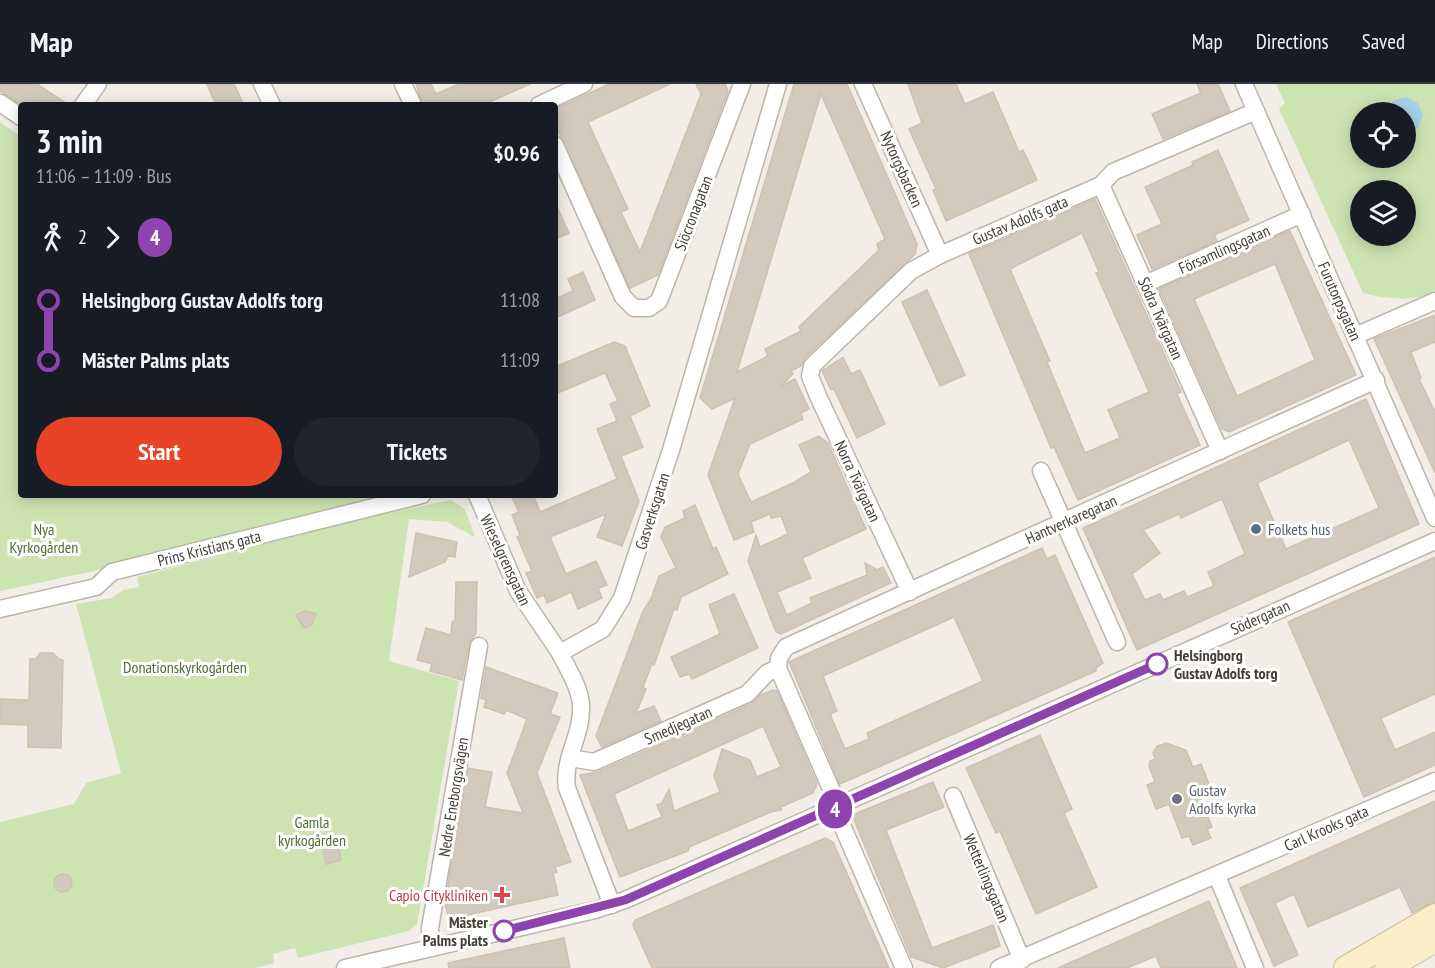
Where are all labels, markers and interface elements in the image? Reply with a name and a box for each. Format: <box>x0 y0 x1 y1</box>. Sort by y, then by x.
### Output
text: Map <box>30 23 73 60</box>
text: Map <box>1192 28 1223 55</box>
text: Directions <box>1256 28 1329 55</box>
text: Saved <box>1362 28 1405 55</box>
map controls <box>1350 102 1416 246</box>
button: locate <box>1350 102 1416 168</box>
text: 3 min <box>36 119 103 162</box>
street label: Nytorgsbacken <box>876 128 928 210</box>
text: $0.96 <box>493 139 540 167</box>
text: 11:06 – 11:09 · Bus <box>36 163 171 189</box>
street label: Siöcronagatan <box>670 173 716 253</box>
button: layers <box>1350 180 1416 246</box>
street label: Gustav Adolfs gata <box>969 191 1071 249</box>
street label: Församlingsgatan <box>1175 220 1273 278</box>
icon: walk <box>36 221 69 254</box>
icon: forward <box>96 221 129 254</box>
text: 2 <box>78 224 87 250</box>
text: 4 <box>150 224 160 251</box>
street label: Furutorpsgatan <box>1314 259 1366 343</box>
street label: Södra Tvärgatan <box>1134 274 1188 362</box>
text: Helsingborg Gustav Adolfs torg <box>82 286 323 314</box>
text: 11:08 <box>500 287 540 313</box>
text: Mäster Palms plats <box>82 346 230 374</box>
text: 11:09 <box>500 347 540 373</box>
button: Start <box>36 417 282 486</box>
button: Tickets <box>294 417 540 486</box>
street label: Norra Tvärgatan <box>830 437 886 525</box>
street label: Gasverksgatan <box>630 470 674 552</box>
street label: Hantverkaregatan <box>1022 490 1120 548</box>
street label: Wieselgrensgatan <box>476 511 536 609</box>
park label: Nya Kyrkogården <box>10 519 78 557</box>
place label: Folkets hus <box>1268 519 1331 539</box>
marker: Folkets hus <box>1249 522 1263 536</box>
street label: Prins Kristians gata <box>155 526 263 570</box>
street label: Södergatan <box>1227 595 1293 639</box>
place label: Helsingborg Gustav Adolfs torg <box>1174 645 1278 683</box>
marker: Helsingborg Gustav Adolfs torg <box>1146 653 1168 675</box>
park label: Donationskyrkogården <box>123 657 247 677</box>
street label: Smedjegatan <box>641 701 715 749</box>
street label: Nedre Eneborgsvägen <box>434 736 472 858</box>
place label: Gustav Adolfs kyrka <box>1189 780 1256 818</box>
line badge: 4 <box>816 790 854 828</box>
marker: Gustav Adolfs kyrka <box>1170 792 1184 806</box>
text: 4 <box>830 796 840 823</box>
street label: Carl Krooks gata <box>1281 801 1371 855</box>
park label: Gamla kyrkogården <box>278 812 346 850</box>
street label: Wetterlingsgatan <box>959 831 1015 925</box>
place label: Capio Citykliniken <box>389 885 488 905</box>
marker: Capio Citykliniken <box>493 886 511 904</box>
place label: Mäster Palms plats <box>423 912 488 950</box>
marker: Mäster Palms plats <box>493 920 515 942</box>

